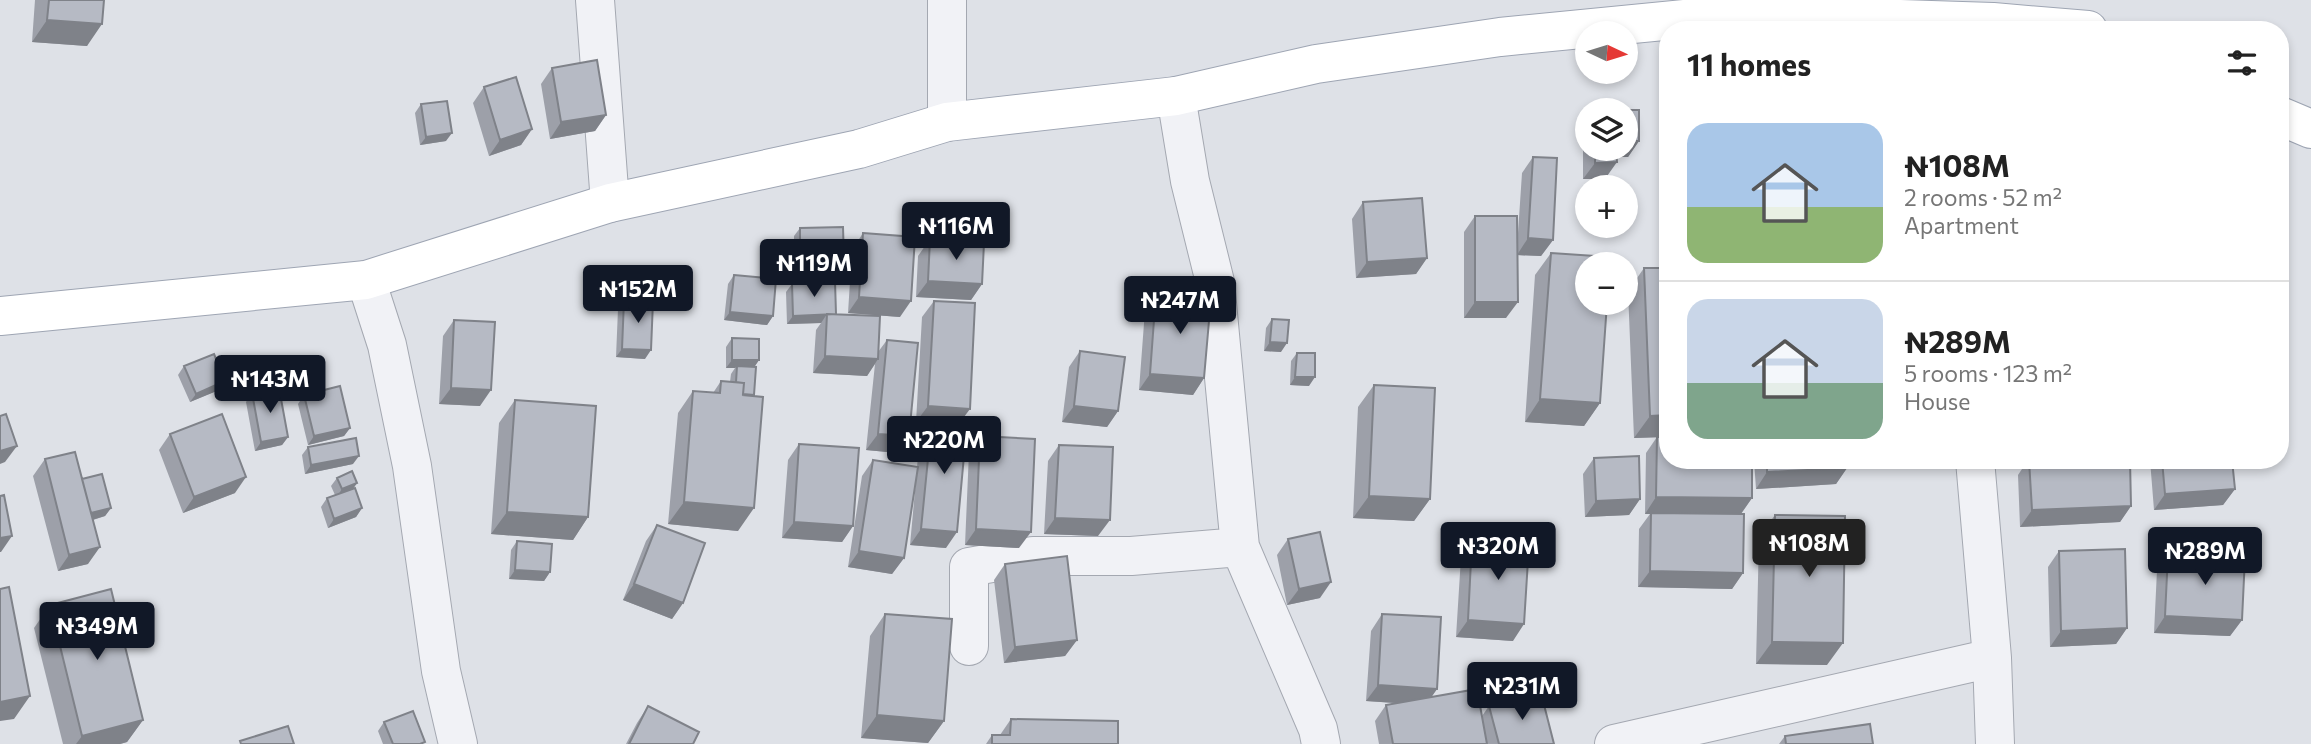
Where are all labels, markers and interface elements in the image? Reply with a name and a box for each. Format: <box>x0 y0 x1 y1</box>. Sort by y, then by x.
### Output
north arrow <box>1575 21 1638 84</box>
map controls <box>1575 21 1638 315</box>
icon: filters <box>2223 44 2261 82</box>
text: 11 homes <box>1687 45 1811 82</box>
button: layers <box>1575 98 1638 161</box>
text: ₦108M <box>1904 146 2010 183</box>
icon: home <box>1743 151 1827 235</box>
button: + <box>1575 175 1638 238</box>
text: 2 rooms · 52 m² <box>1904 183 2062 211</box>
pin: ₦116M <box>907 202 1005 262</box>
text: ₦116M <box>918 211 994 239</box>
text: Apartment <box>1904 211 2019 239</box>
pin: ₦119M <box>765 240 863 299</box>
text: ₦119M <box>776 248 852 276</box>
button: − <box>1575 252 1638 315</box>
pin: ₦152M <box>589 266 687 325</box>
text: ₦152M <box>599 274 677 302</box>
pin: ₦247M <box>1131 276 1229 336</box>
text: ₦247M <box>1140 285 1220 313</box>
text: ₦289M <box>1904 322 2011 359</box>
icon: home <box>1743 327 1827 411</box>
pin: ₦143M <box>221 356 319 415</box>
text: 5 rooms · 123 m² <box>1904 359 2072 387</box>
text: ₦143M <box>230 364 310 392</box>
text: House <box>1904 387 1970 415</box>
pin: ₦220M <box>895 416 993 476</box>
text: ₦220M <box>903 425 985 453</box>
pin: ₦108M <box>1760 520 1858 579</box>
pin: ₦320M <box>1449 522 1547 582</box>
text: ₦108M <box>1768 528 1850 556</box>
pin: ₦289M <box>2156 528 2254 587</box>
text: ₦320M <box>1457 531 1539 559</box>
text: ₦289M <box>2164 536 2246 564</box>
pin: ₦349M <box>48 602 146 662</box>
text: ₦349M <box>56 611 138 639</box>
pin: ₦231M <box>1473 662 1571 722</box>
text: ₦231M <box>1483 671 1561 699</box>

